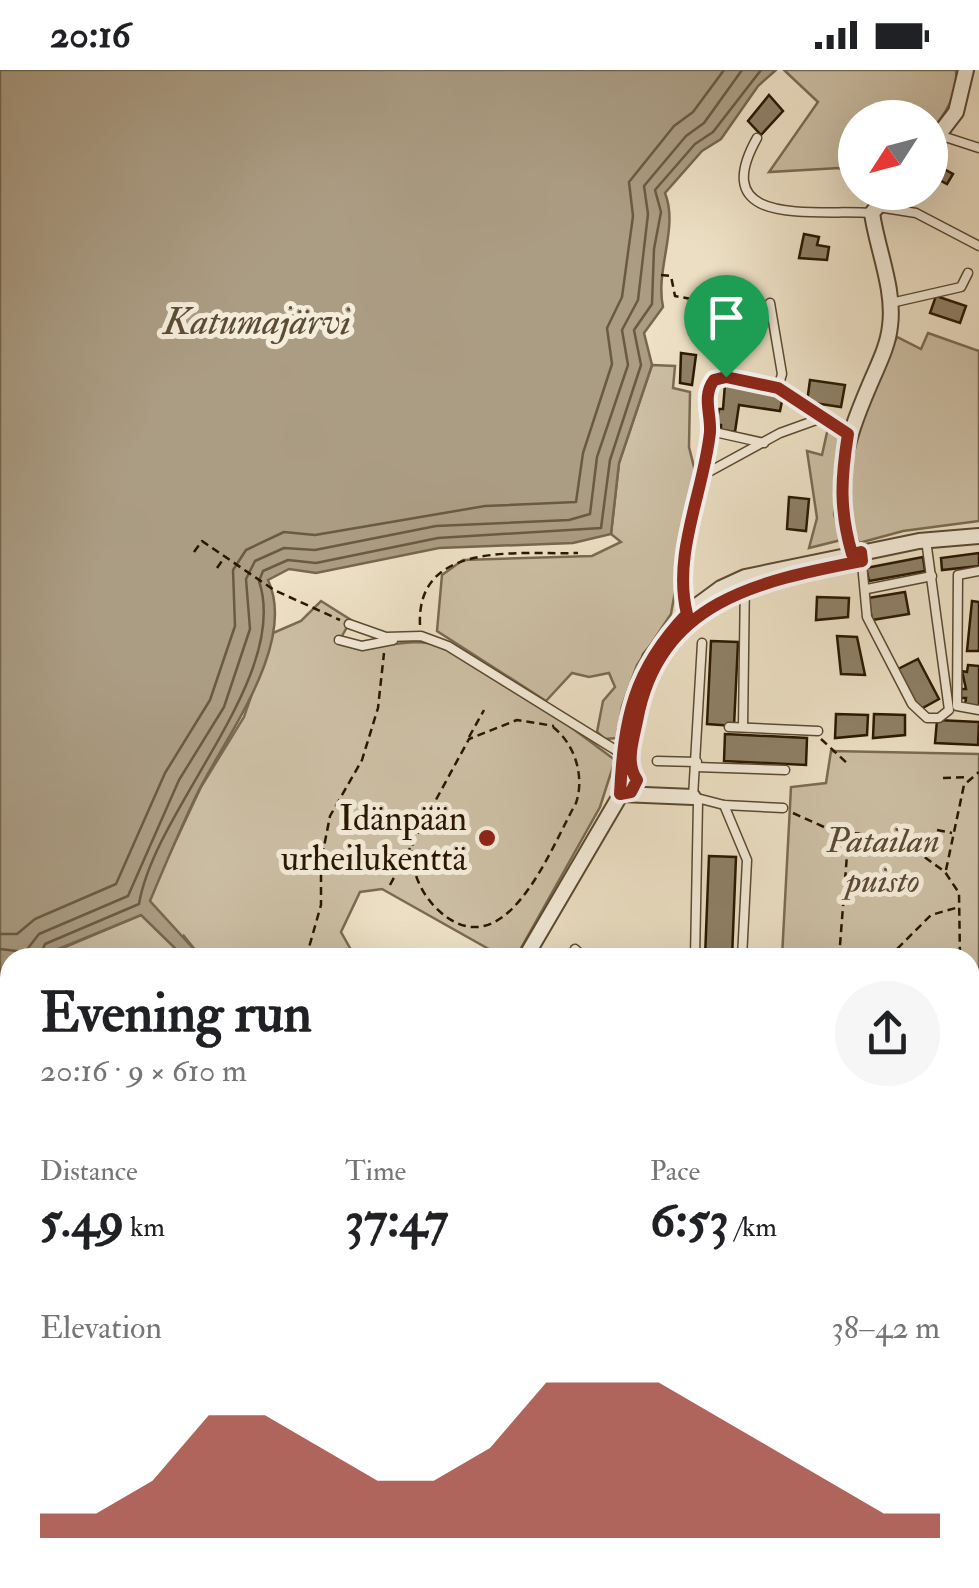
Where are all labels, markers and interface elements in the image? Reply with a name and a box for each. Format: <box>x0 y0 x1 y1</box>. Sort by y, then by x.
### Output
text: 20:16 <box>50 11 131 59</box>
north arrow <box>838 100 948 210</box>
map controls <box>838 100 948 210</box>
pin <box>684 275 769 378</box>
icon: arrive <box>699 290 754 345</box>
water label: Katumajärvi <box>161 298 351 346</box>
place label: Idänpään urheilukenttä <box>281 797 468 881</box>
park label: Patailan puisto <box>825 819 940 903</box>
marker: Idänpään urheilukenttä <box>476 827 498 849</box>
text: Evening run <box>40 979 312 1048</box>
button: share <box>835 981 940 1086</box>
text: 20:16 · 9 × 610 m <box>40 1051 247 1091</box>
text: Distance <box>40 1154 138 1189</box>
text: Time <box>345 1154 406 1189</box>
text: Pace <box>650 1154 700 1189</box>
text: 5.49 <box>40 1189 124 1252</box>
text: 37:47 <box>345 1189 448 1252</box>
text: 6:53 <box>650 1189 729 1252</box>
text: km <box>124 1210 165 1245</box>
text: /km <box>729 1210 777 1245</box>
text: Elevation <box>40 1308 162 1348</box>
text: 38–42 m <box>831 1308 940 1348</box>

